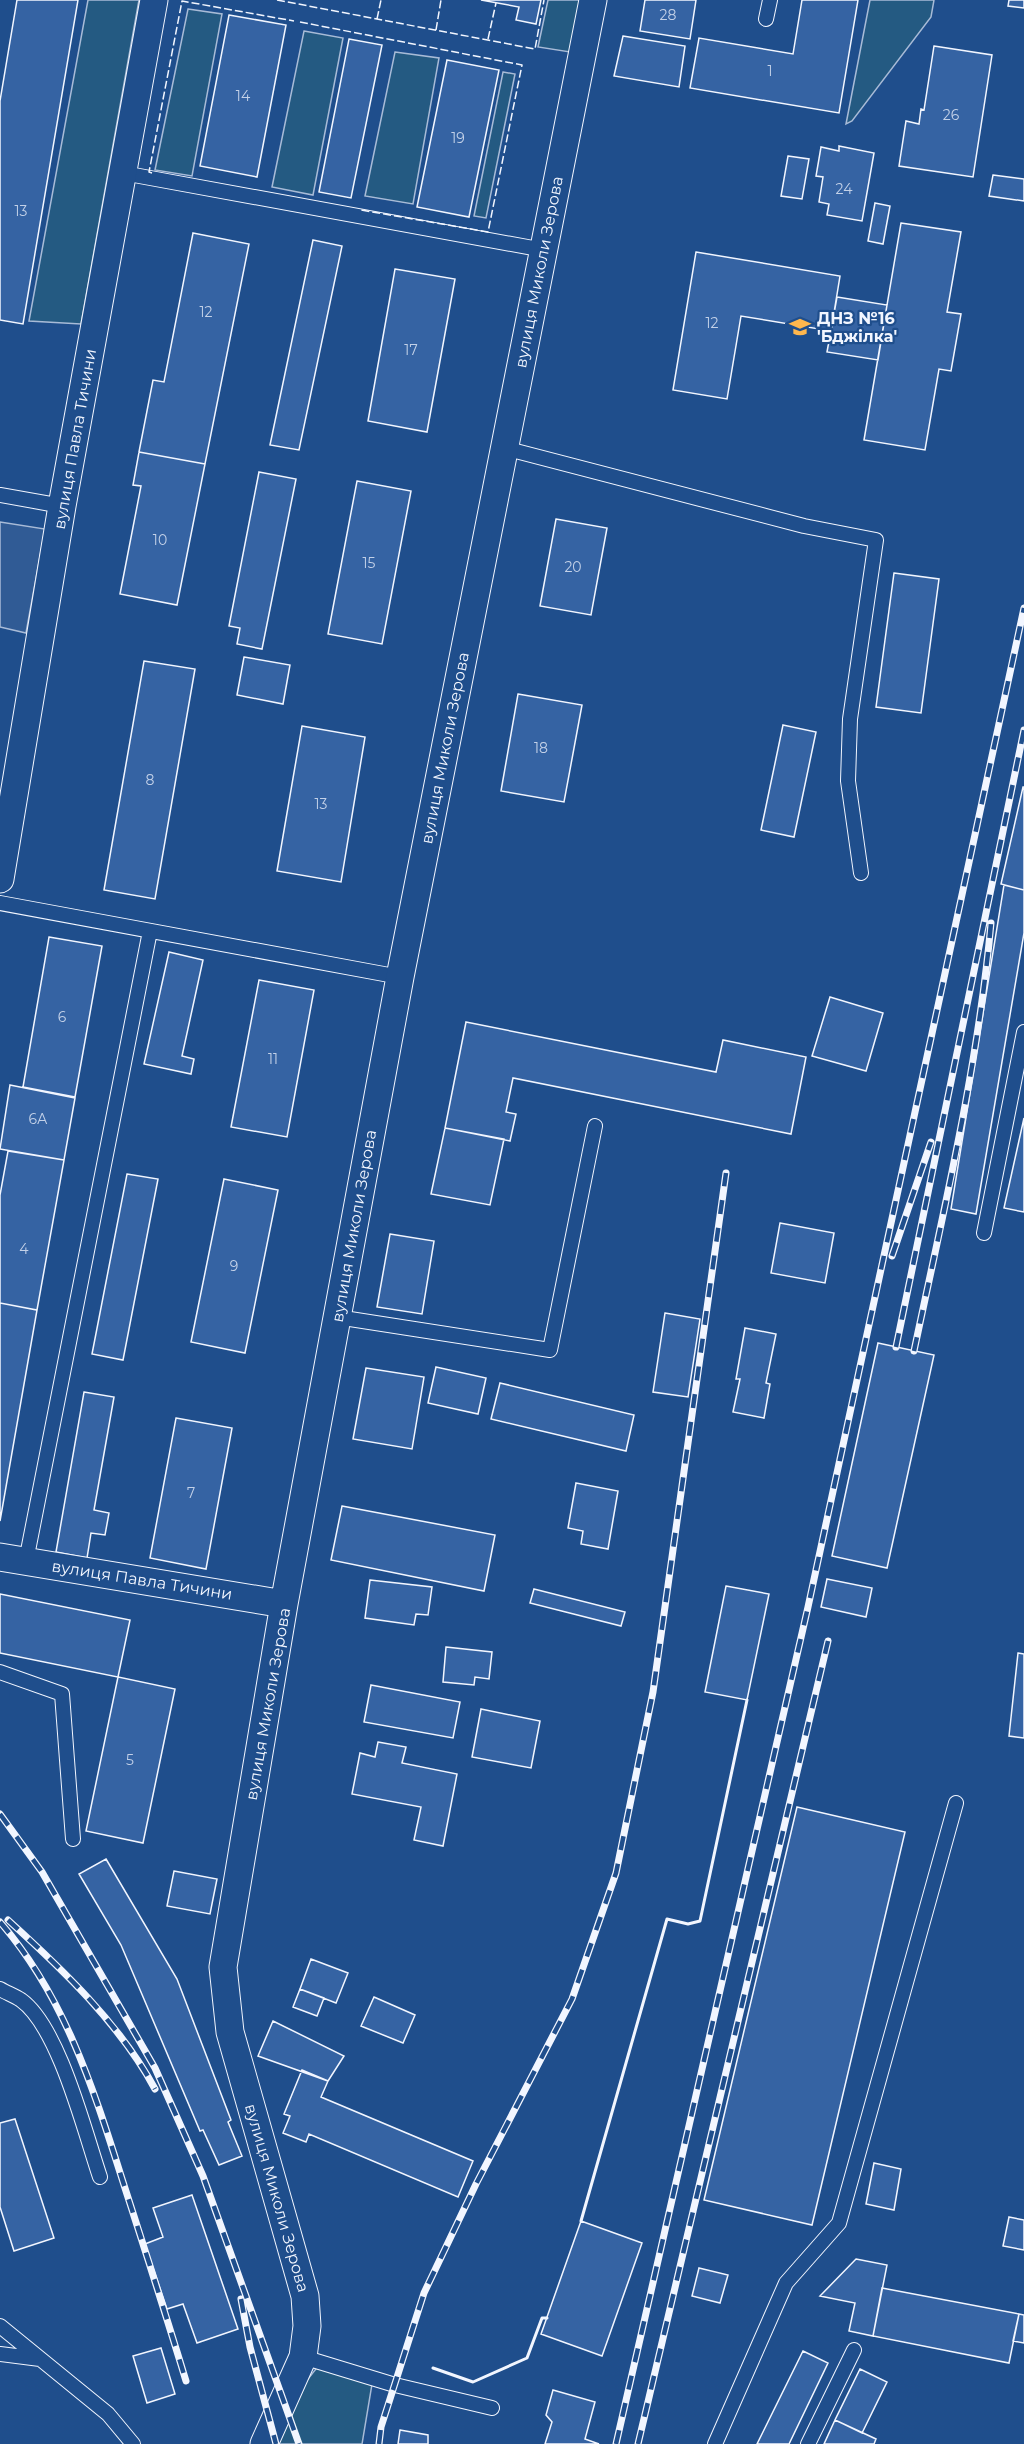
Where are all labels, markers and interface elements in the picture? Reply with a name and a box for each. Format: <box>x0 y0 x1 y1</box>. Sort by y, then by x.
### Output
house number: 28 <box>660 6 677 24</box>
house number: 1 <box>767 62 773 80</box>
house number: 14 <box>236 87 251 105</box>
house number: 26 <box>943 106 960 124</box>
house number: 19 <box>451 129 465 147</box>
street label: вулиця Миколи Зерова <box>511 174 567 370</box>
house number: 24 <box>836 180 853 198</box>
house number: 13 <box>15 202 28 220</box>
house number: 12 <box>199 303 213 321</box>
place label: ДНЗ №16 'Бджілка' <box>817 309 897 346</box>
house number: 12 <box>705 314 719 332</box>
school or university icon: ДНЗ №16 'Бджілка' <box>788 315 812 339</box>
house number: 17 <box>404 341 418 359</box>
street label: вулиця Павла Тичини <box>50 347 100 531</box>
house number: 10 <box>153 531 167 549</box>
house number: 15 <box>363 554 376 572</box>
house number: 20 <box>564 558 582 576</box>
street label: вулиця Миколи Зерова <box>417 650 473 846</box>
house number: 18 <box>534 739 548 757</box>
house number: 8 <box>146 771 155 789</box>
house number: 13 <box>315 795 328 813</box>
house number: 6 <box>58 1008 67 1026</box>
house number: 11 <box>268 1050 278 1068</box>
house number: 6А <box>28 1110 48 1128</box>
street label: вулиця Миколи Зерова <box>328 1128 380 1324</box>
house number: 4 <box>19 1240 29 1258</box>
house number: 9 <box>230 1257 238 1275</box>
house number: 7 <box>187 1484 195 1502</box>
street label: вулиця Павла Тичини <box>50 1556 234 1604</box>
street label: вулиця Миколи Зерова <box>242 1606 294 1802</box>
house number: 5 <box>126 1751 134 1769</box>
street label: вулиця Миколи Зерова <box>241 2102 313 2294</box>

